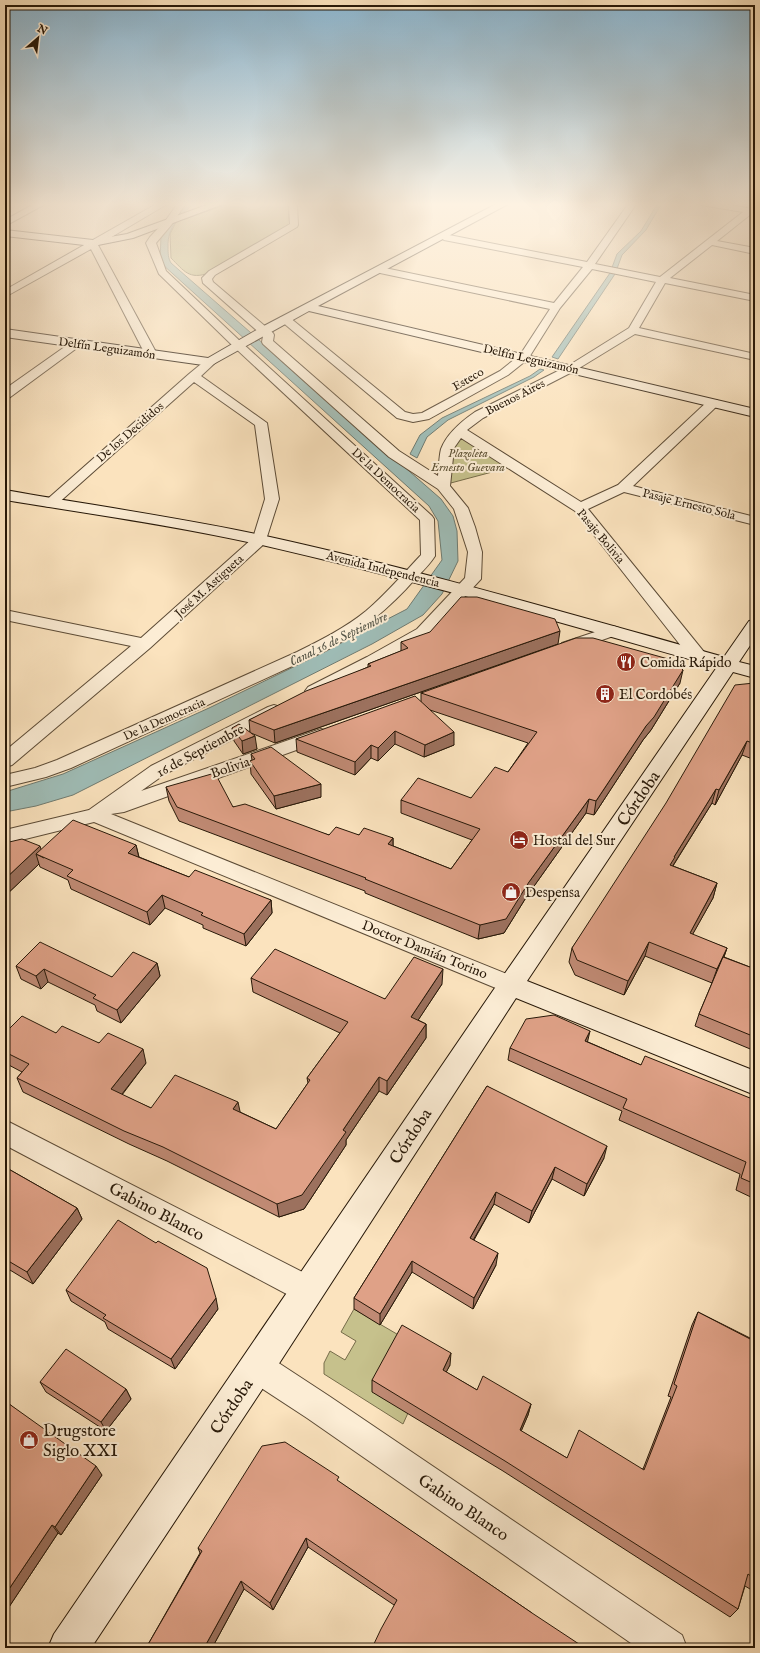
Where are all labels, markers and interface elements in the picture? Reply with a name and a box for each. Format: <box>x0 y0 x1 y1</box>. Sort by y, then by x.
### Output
north arrow <box>18 18 58 58</box>
text: N <box>34 21 50 39</box>
street label: Delfín Leguizamón <box>57 334 157 363</box>
street label: Delfín Leguizamón <box>482 341 581 378</box>
street label: Esteco <box>450 364 487 394</box>
street label: Buenos Aires <box>483 376 548 419</box>
street label: De los Decididos <box>94 399 167 466</box>
street label: De la Democracia <box>348 445 424 516</box>
park label: Plazoleta Ernesto Guevara <box>430 446 505 475</box>
street label: Pasaje Ernesto Sola <box>641 486 738 524</box>
street label: Pasaje Bolivia <box>573 506 628 567</box>
street label: Avenida Independencia <box>324 548 442 592</box>
street label: José M. Astigueta <box>170 551 248 623</box>
water label: Canal 16 de Septiembre <box>287 608 391 670</box>
restaurant icon: Comida Rápido <box>615 651 637 673</box>
place label: Comida Rápido <box>640 654 732 672</box>
building icon: El Cordobés <box>594 683 616 705</box>
place label: El Cordobés <box>619 686 692 704</box>
street label: De la Democracia <box>121 694 208 744</box>
street label: 16 de Septiembre <box>153 720 248 782</box>
street label: Bolivia <box>208 753 253 783</box>
street label: Córdoba <box>613 767 666 830</box>
hotel icon: Hostal del Sur <box>508 829 530 851</box>
place label: Hostal del Sur <box>533 832 615 850</box>
shop icon: Despensa <box>500 881 522 903</box>
place label: Despensa <box>525 884 581 902</box>
street label: Doctor Damián Torino <box>359 916 491 984</box>
street label: Córdoba <box>386 1104 437 1169</box>
street label: Gabino Blanco <box>105 1178 208 1246</box>
street label: Córdoba <box>206 1375 259 1438</box>
place label: Drugstore Siglo XXI <box>43 1421 118 1462</box>
shop icon: Drugstore Siglo XXI <box>18 1429 40 1451</box>
street label: Gabino Blanco <box>414 1470 513 1546</box>

